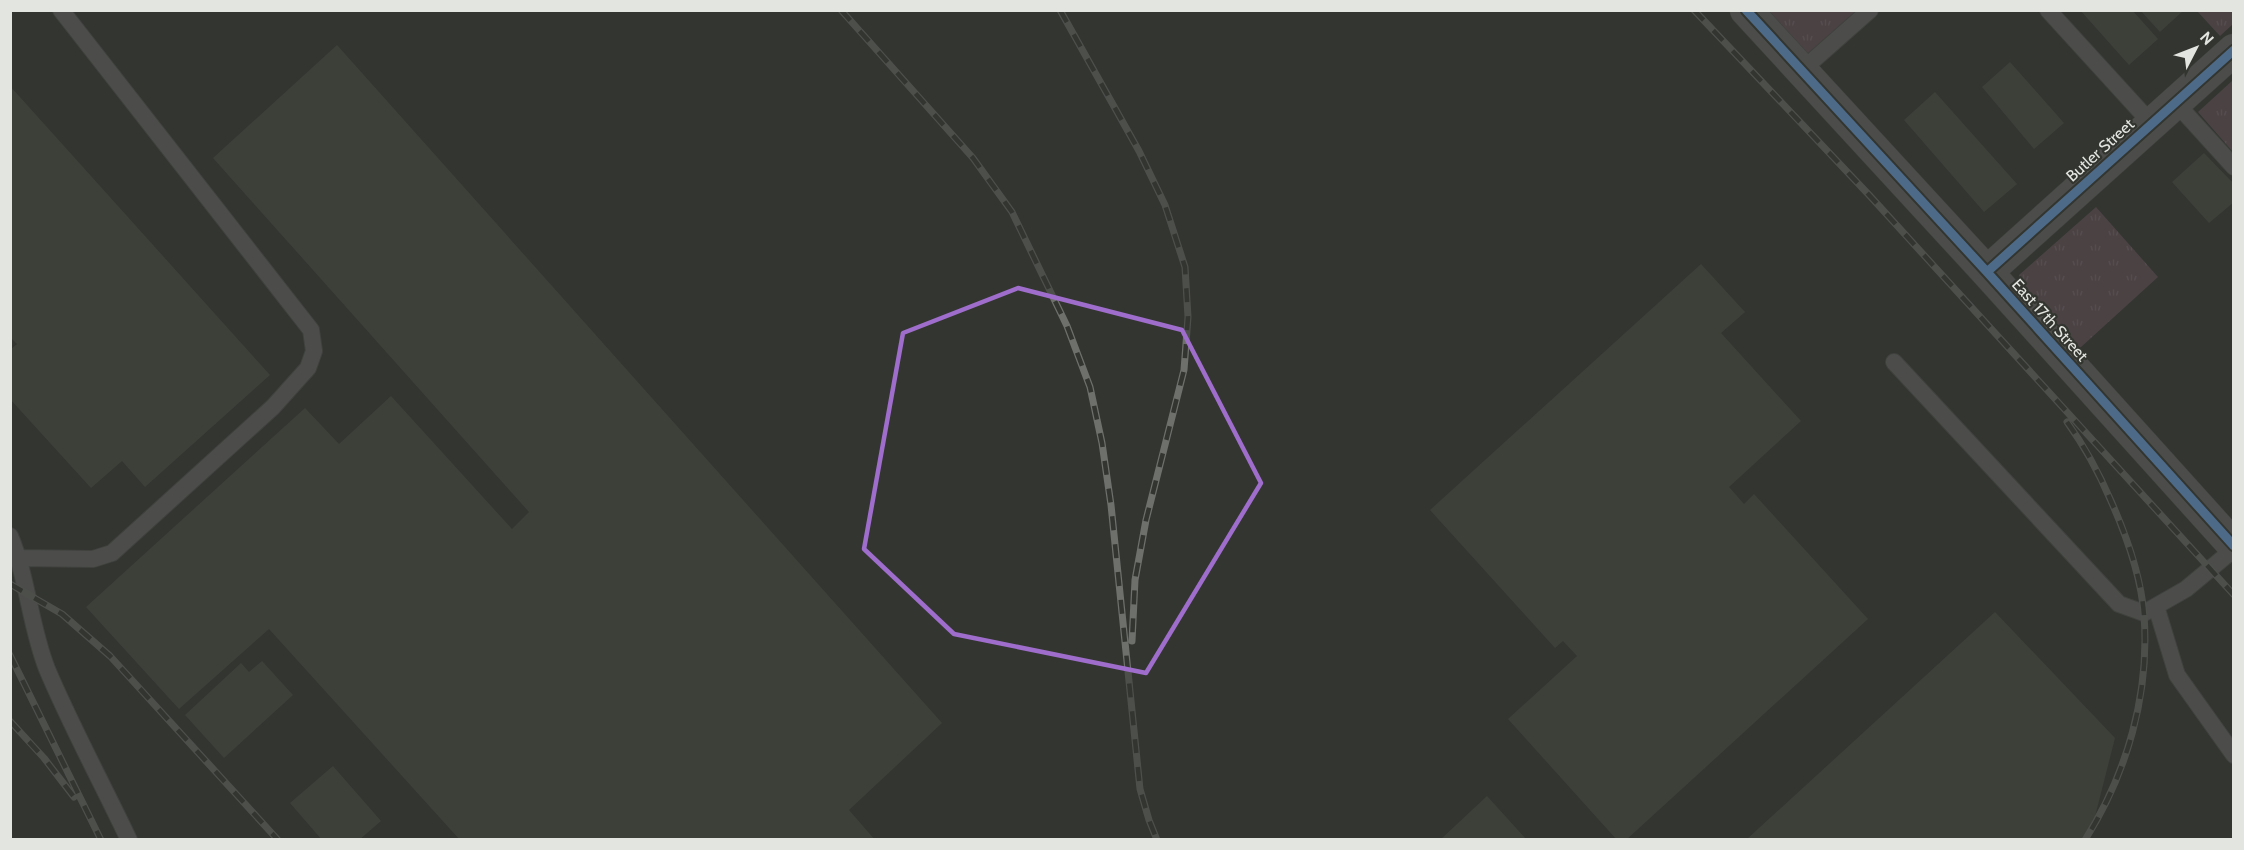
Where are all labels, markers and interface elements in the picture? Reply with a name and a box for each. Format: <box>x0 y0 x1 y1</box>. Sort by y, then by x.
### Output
north arrow <box>2166 18 2226 78</box>
text: N <box>2196 28 2218 49</box>
street label: Butler Street <box>2062 114 2138 185</box>
street label: East 17th Street <box>2008 275 2092 366</box>

